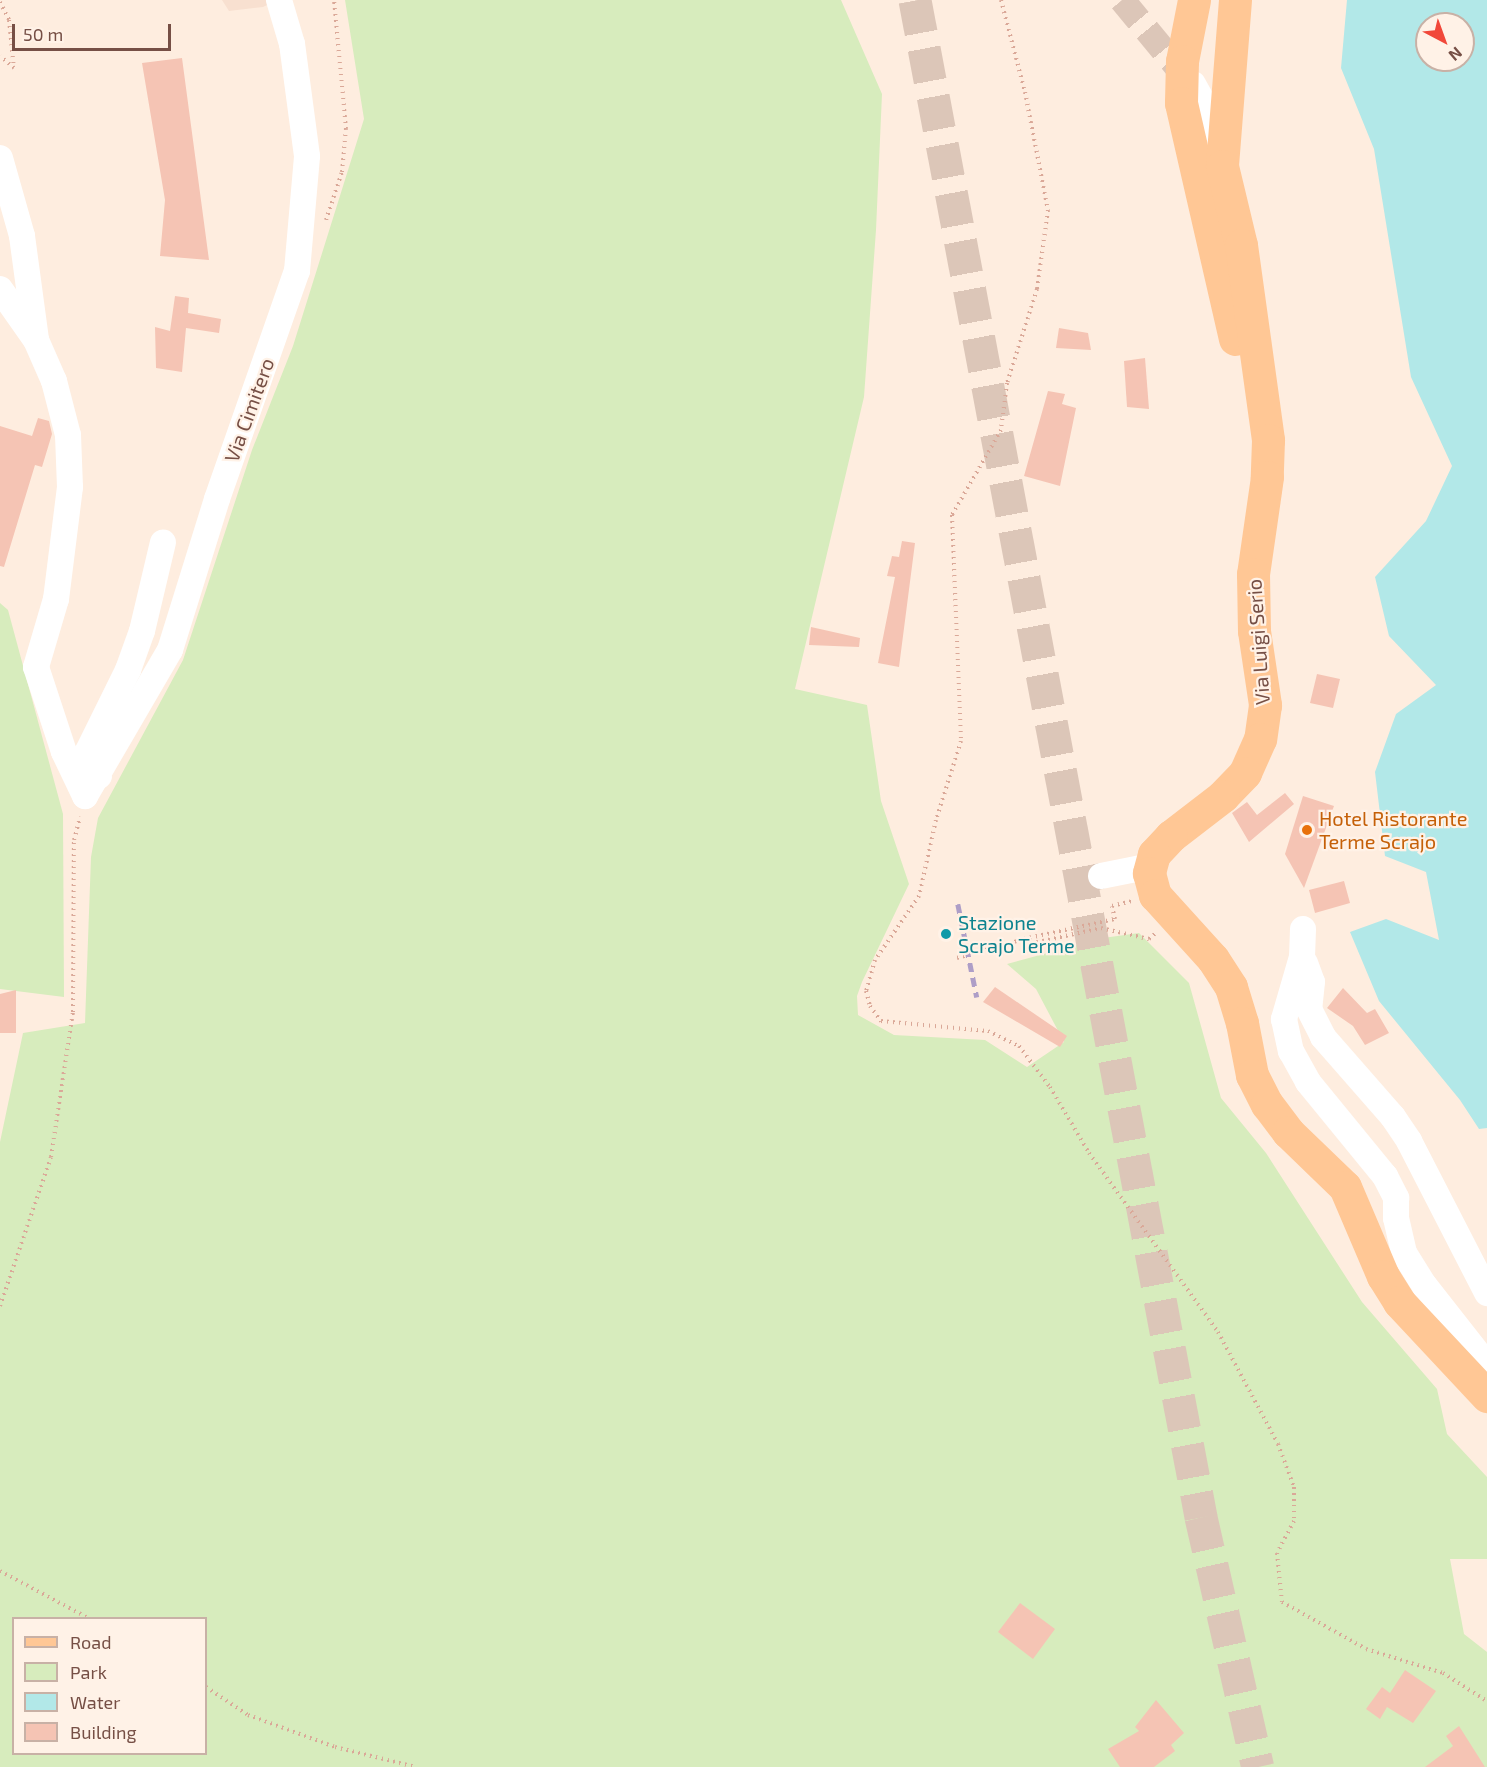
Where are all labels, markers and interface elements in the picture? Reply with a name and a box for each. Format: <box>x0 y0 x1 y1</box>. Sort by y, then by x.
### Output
scale bar <box>15 12 174 50</box>
north arrow <box>1415 12 1475 72</box>
text: 50 m <box>23 23 63 45</box>
text: N <box>1445 43 1466 65</box>
street label: Via Cimitero <box>219 355 279 465</box>
street label: Via Luigi Serio <box>1242 578 1274 706</box>
place label: Hotel Ristorante Terme Scrajo <box>1319 807 1468 854</box>
marker: Hotel Ristorante Terme Scrajo <box>1300 823 1314 837</box>
place label: Stazione Scrajo Terme <box>958 910 1075 957</box>
marker: Stazione Scrajo Terme <box>939 927 953 941</box>
legend <box>12 1617 207 1755</box>
text: Road <box>70 1631 111 1653</box>
text: Park <box>70 1661 107 1683</box>
text: Water <box>70 1691 120 1713</box>
text: Building <box>70 1721 137 1743</box>

